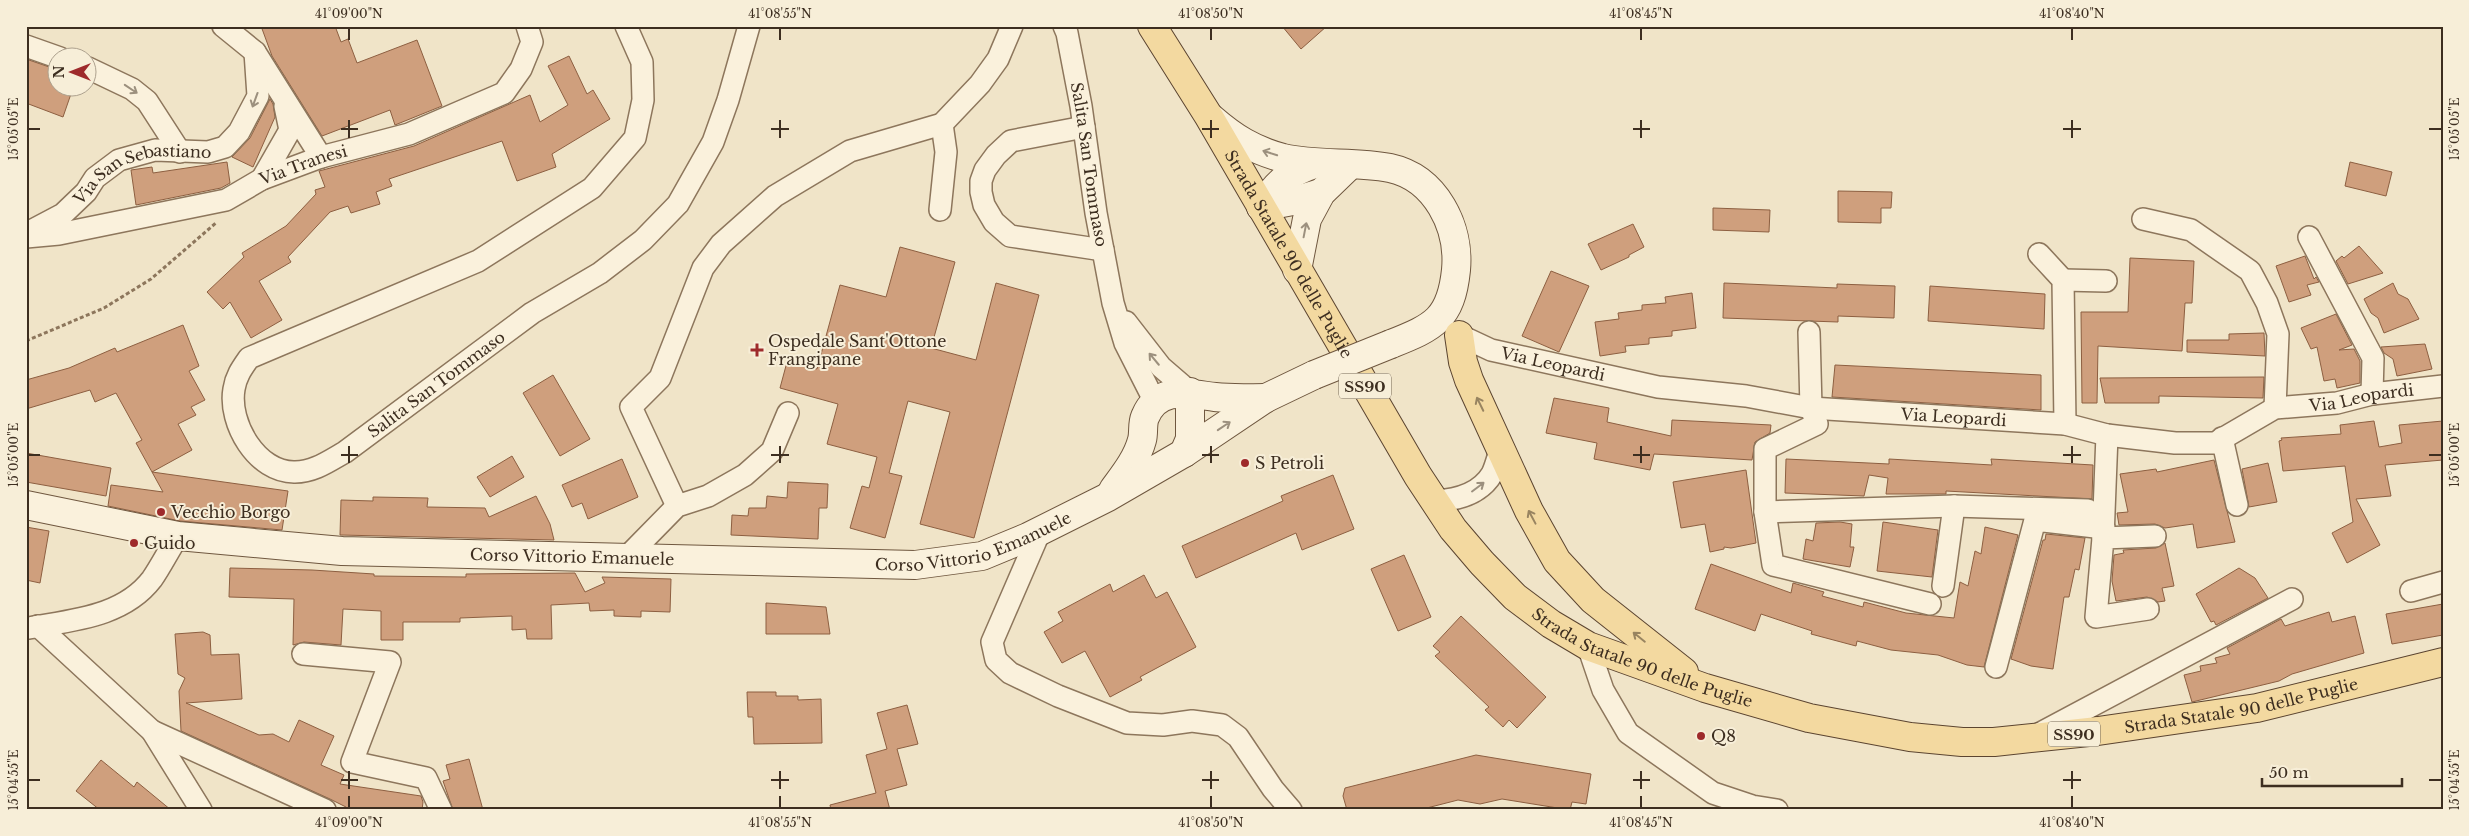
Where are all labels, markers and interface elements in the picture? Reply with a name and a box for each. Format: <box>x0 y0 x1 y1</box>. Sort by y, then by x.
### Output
text: 41°09'00"N <box>315 6 383 21</box>
text: 41°08'55"N <box>748 6 812 21</box>
text: 41°08'50"N <box>1178 6 1244 21</box>
text: 41°08'45"N <box>1609 6 1673 21</box>
text: 41°08'40"N <box>2039 6 2105 21</box>
north arrow <box>48 48 98 98</box>
text: N <box>50 65 68 79</box>
street label: Salita San Tommaso <box>1067 81 1112 248</box>
one-way arrow <box>124 85 138 95</box>
one-way arrow <box>250 92 259 107</box>
text: 15°05'05"E <box>6 97 21 160</box>
text: 15°05'05"E <box>2447 97 2462 160</box>
street label: Via San Sebastiano <box>69 140 212 209</box>
street label: Via Tranesi <box>256 140 350 189</box>
street label: Strada Statale 90 delle Puglie <box>1220 146 1357 362</box>
one-way arrow <box>1262 148 1278 158</box>
one-way arrow <box>1301 222 1310 238</box>
street label: Salita San Tommaso <box>364 327 509 442</box>
place label: Ospedale Sant'Ottone Frangipane <box>768 331 946 369</box>
street label: Via Leopardi <box>1498 342 1608 385</box>
marker: Ospedale Sant'Ottone Frangipane <box>750 343 764 357</box>
one-way arrow <box>1149 353 1160 366</box>
road number: SS90 <box>1339 374 1391 398</box>
street label: Via Leopardi <box>2307 379 2415 415</box>
one-way arrow <box>1475 397 1485 412</box>
street label: Via Leopardi <box>1899 404 2008 430</box>
one-way arrow <box>1217 421 1231 431</box>
text: 15°05'00"E <box>6 422 21 487</box>
text: 15°05'00"E <box>2447 422 2462 487</box>
place label: S Petroli <box>1255 453 1325 473</box>
marker: S Petroli <box>1239 457 1251 469</box>
one-way arrow <box>1471 482 1485 492</box>
place label: Vecchio Borgo <box>170 502 290 522</box>
marker: Vecchio Borgo <box>155 506 167 518</box>
street label: Corso Vittorio Emanuele <box>875 507 1074 575</box>
one-way arrow <box>1527 510 1537 524</box>
place label: Guido <box>144 533 195 553</box>
marker: Guido <box>128 537 140 549</box>
street label: Corso Vittorio Emanuele <box>470 544 674 569</box>
street label: Strada Statale 90 delle Puglie <box>1528 603 1755 711</box>
one-way arrow <box>1632 631 1645 642</box>
street label: Strada Statale 90 delle Puglie <box>2123 673 2360 737</box>
road number: SS90 <box>2048 722 2100 746</box>
place label: Q8 <box>1711 726 1736 746</box>
marker: Q8 <box>1695 730 1707 742</box>
text: 15°04'55"E <box>6 749 21 810</box>
text: 15°04'55"E <box>2447 749 2462 810</box>
scale bar <box>2262 756 2402 788</box>
text: 50 m <box>2269 763 2309 782</box>
text: 41°09'00"N <box>315 815 383 830</box>
text: 41°08'55"N <box>748 815 812 830</box>
text: 41°08'50"N <box>1178 815 1244 830</box>
text: 41°08'45"N <box>1609 815 1673 830</box>
text: 41°08'40"N <box>2039 815 2105 830</box>

